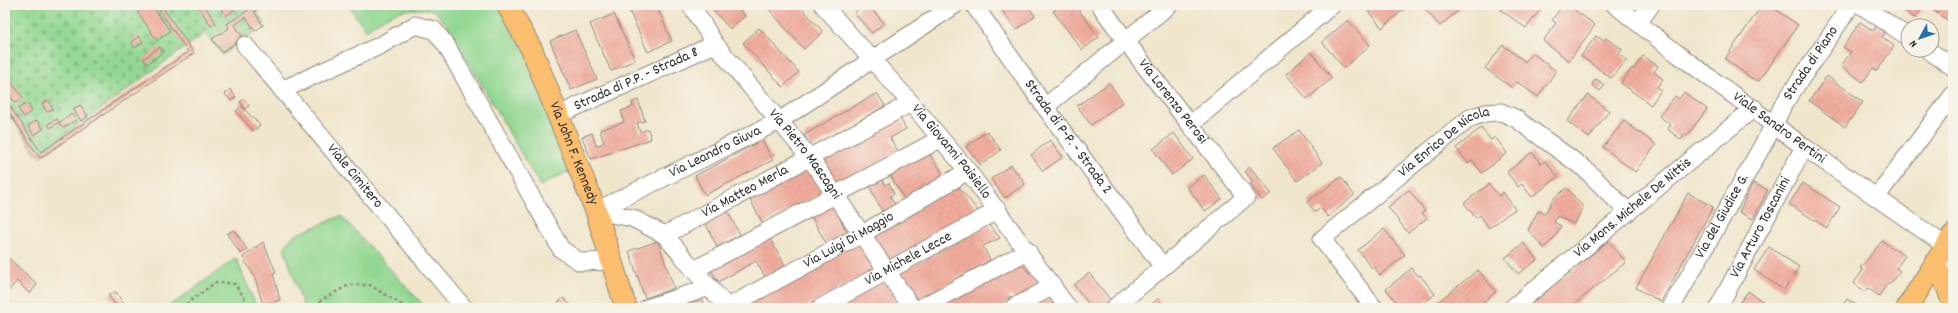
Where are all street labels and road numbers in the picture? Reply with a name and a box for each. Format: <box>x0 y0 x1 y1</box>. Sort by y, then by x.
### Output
street label: Strada di Piano <box>1778 22 1845 105</box>
street label: Strada di P.P. - Strada 8 <box>571 42 702 117</box>
street label: Via Lorenzo Perosi <box>1132 54 1213 149</box>
street label: Strada di P-P. - Strada 2 <box>1018 75 1117 199</box>
street label: Viale Sandro Pertini <box>1727 87 1830 170</box>
street label: Via John F. Kennedy <box>543 99 604 210</box>
street label: Via Giovanni Paisiello <box>906 100 997 204</box>
street label: Via Enrico De Nicola <box>1394 102 1491 183</box>
street label: Via Pietro Mascagni <box>763 104 847 205</box>
street label: Via Leandro Giuva <box>666 120 766 184</box>
street label: Viale Cimitero <box>321 139 388 214</box>
street label: Via Mons. Michele De Nittis <box>1569 152 1697 264</box>
street label: Via Matteo Merla <box>698 159 793 224</box>
street label: Via del Giudice G. <box>1690 170 1755 263</box>
street label: Via Arturo Toscanini <box>1725 173 1797 282</box>
street label: Via Luigi Di Maggio <box>800 206 899 275</box>
street label: Via Michele Lecce <box>861 226 956 292</box>

